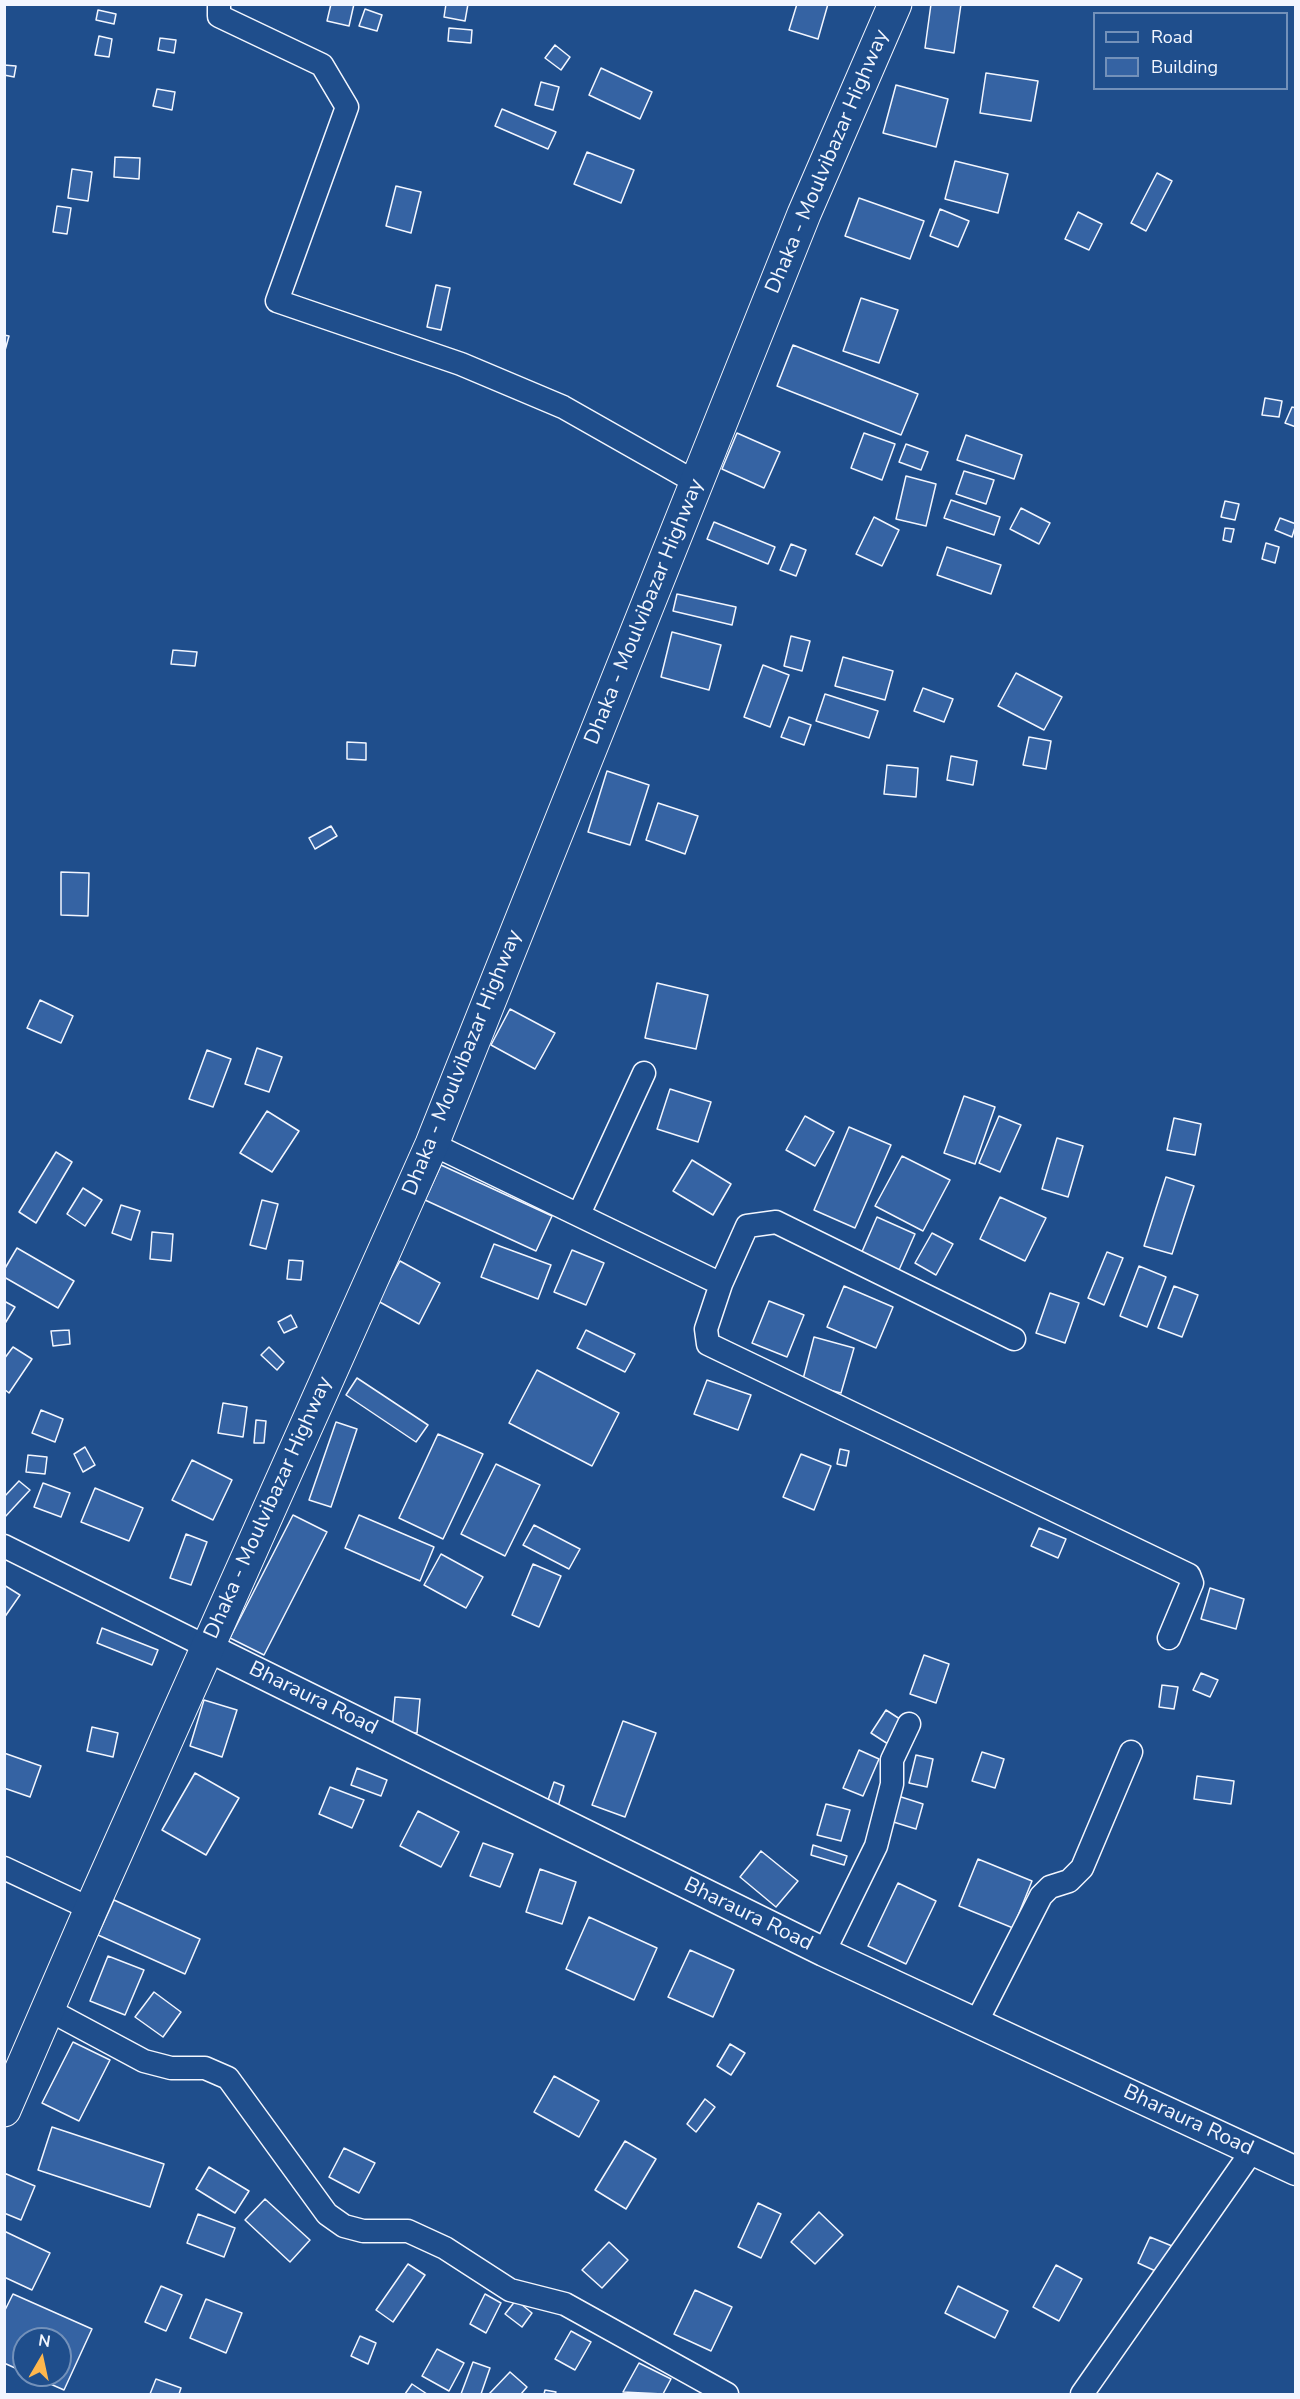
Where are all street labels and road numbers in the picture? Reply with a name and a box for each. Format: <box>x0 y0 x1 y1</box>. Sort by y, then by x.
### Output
street label: Dhaka - Moulvibazar Highway <box>761 26 895 298</box>
street label: Dhaka - Moulvibazar Highway <box>580 476 710 748</box>
street label: Dhaka - Moulvibazar Highway <box>398 927 528 1199</box>
street label: Dhaka - Moulvibazar Highway <box>200 1373 338 1643</box>
street label: Bharaura Road <box>244 1657 382 1741</box>
street label: Bharaura Road <box>679 1873 817 1957</box>
street label: Bharaura Road <box>1119 2080 1257 2162</box>

